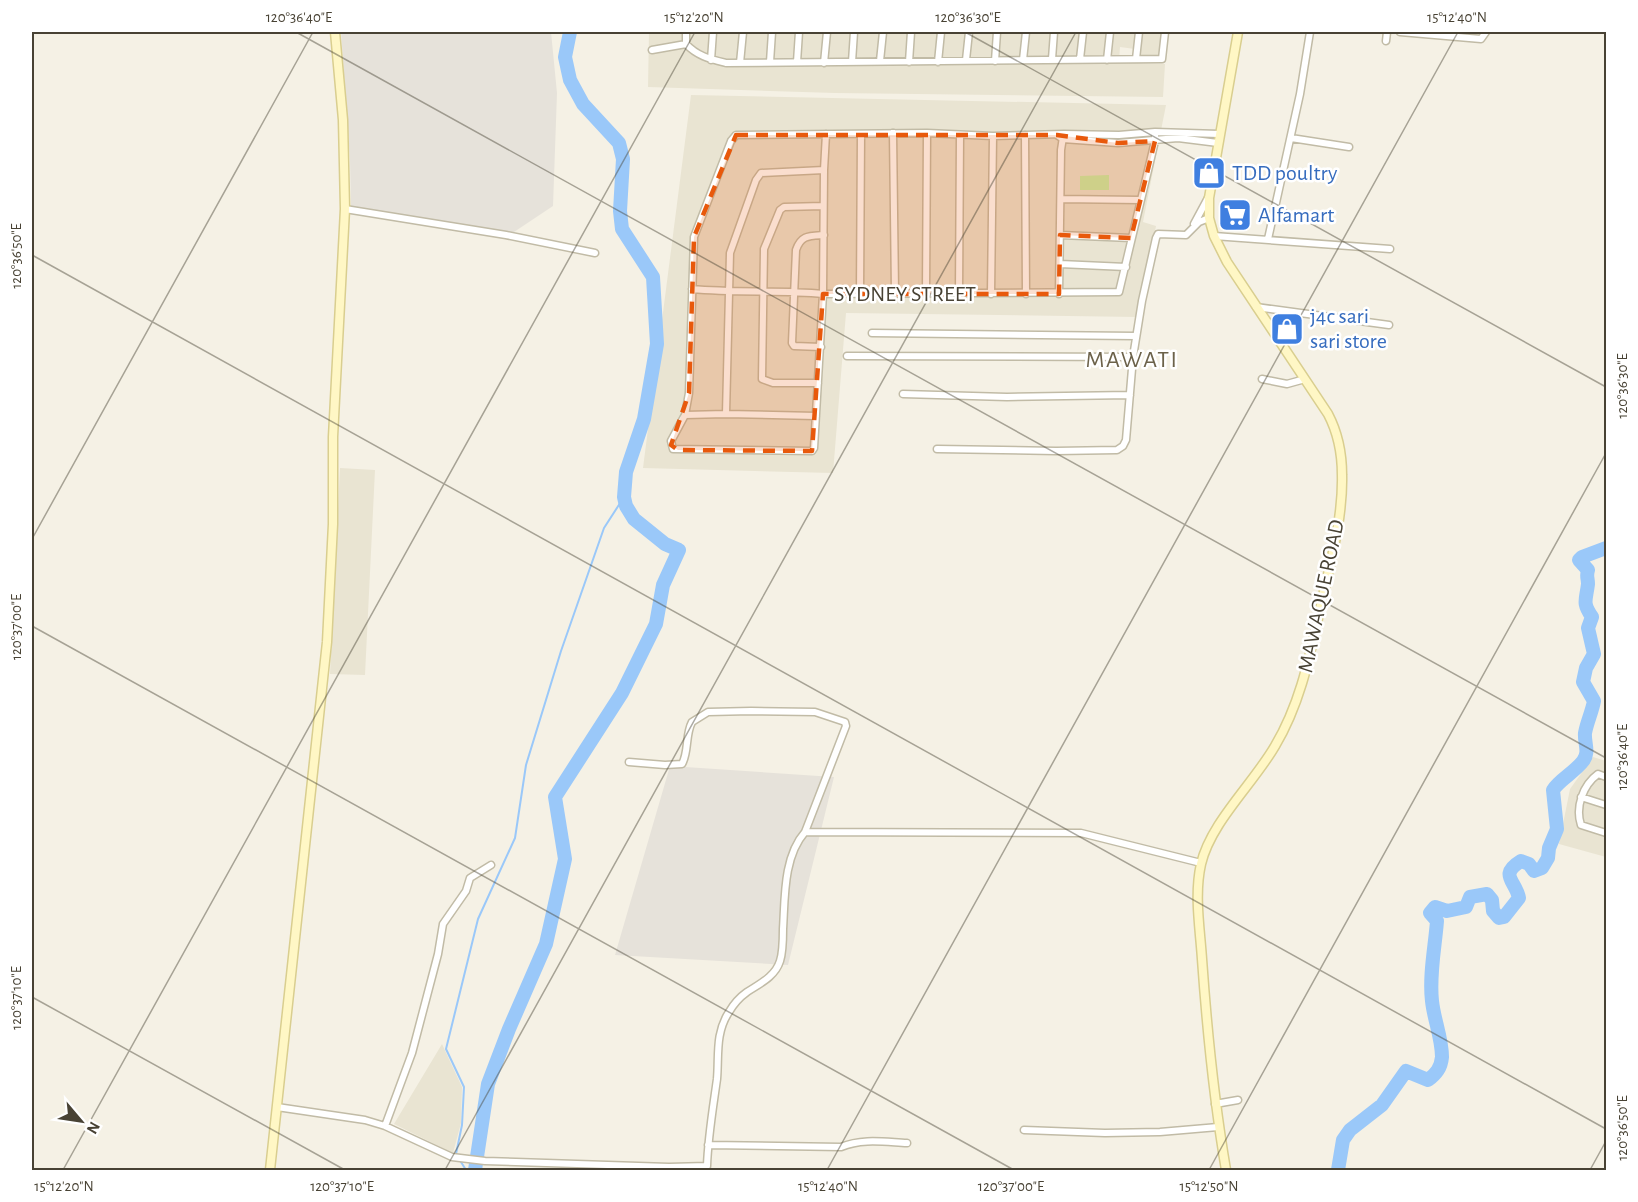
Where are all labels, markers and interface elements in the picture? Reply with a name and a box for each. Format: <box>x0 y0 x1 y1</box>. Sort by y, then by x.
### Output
text: 120°36'40"E <box>266 10 332 25</box>
text: 15°12'20"N <box>664 10 724 25</box>
text: 120°36'30"E <box>935 10 1001 25</box>
text: 15°12'40"N <box>1427 10 1487 25</box>
shop icon: TDD poultry <box>1191 155 1227 191</box>
place label: TDD poultry <box>1232 162 1338 184</box>
supermarket icon: Alfamart <box>1217 197 1253 233</box>
place label: Alfamart <box>1258 204 1334 226</box>
text: 120°36'50"E <box>9 223 24 289</box>
street label: SYDNEY STREET <box>834 283 976 305</box>
place label: j4c sari sari store <box>1310 305 1387 352</box>
shop icon: j4c sari sari store <box>1269 311 1305 347</box>
district label: MAWATI <box>1086 348 1178 372</box>
text: 120°36'30"E <box>1615 353 1630 419</box>
street label: MAWAQUE ROAD <box>1294 518 1348 674</box>
text: 120°37'00"E <box>9 594 24 660</box>
text: 120°36'40"E <box>1615 724 1630 790</box>
text: 120°37'10"E <box>9 966 24 1030</box>
north arrow <box>51 1091 111 1151</box>
text: 120°36'50"E <box>1615 1095 1630 1161</box>
text: N <box>84 1119 103 1137</box>
text: 15°12'20"N <box>34 1179 94 1194</box>
text: 120°37'10"E <box>310 1179 374 1194</box>
text: 15°12'40"N <box>798 1179 858 1194</box>
text: 120°37'00"E <box>978 1179 1044 1194</box>
text: 15°12'50"N <box>1180 1179 1238 1194</box>

